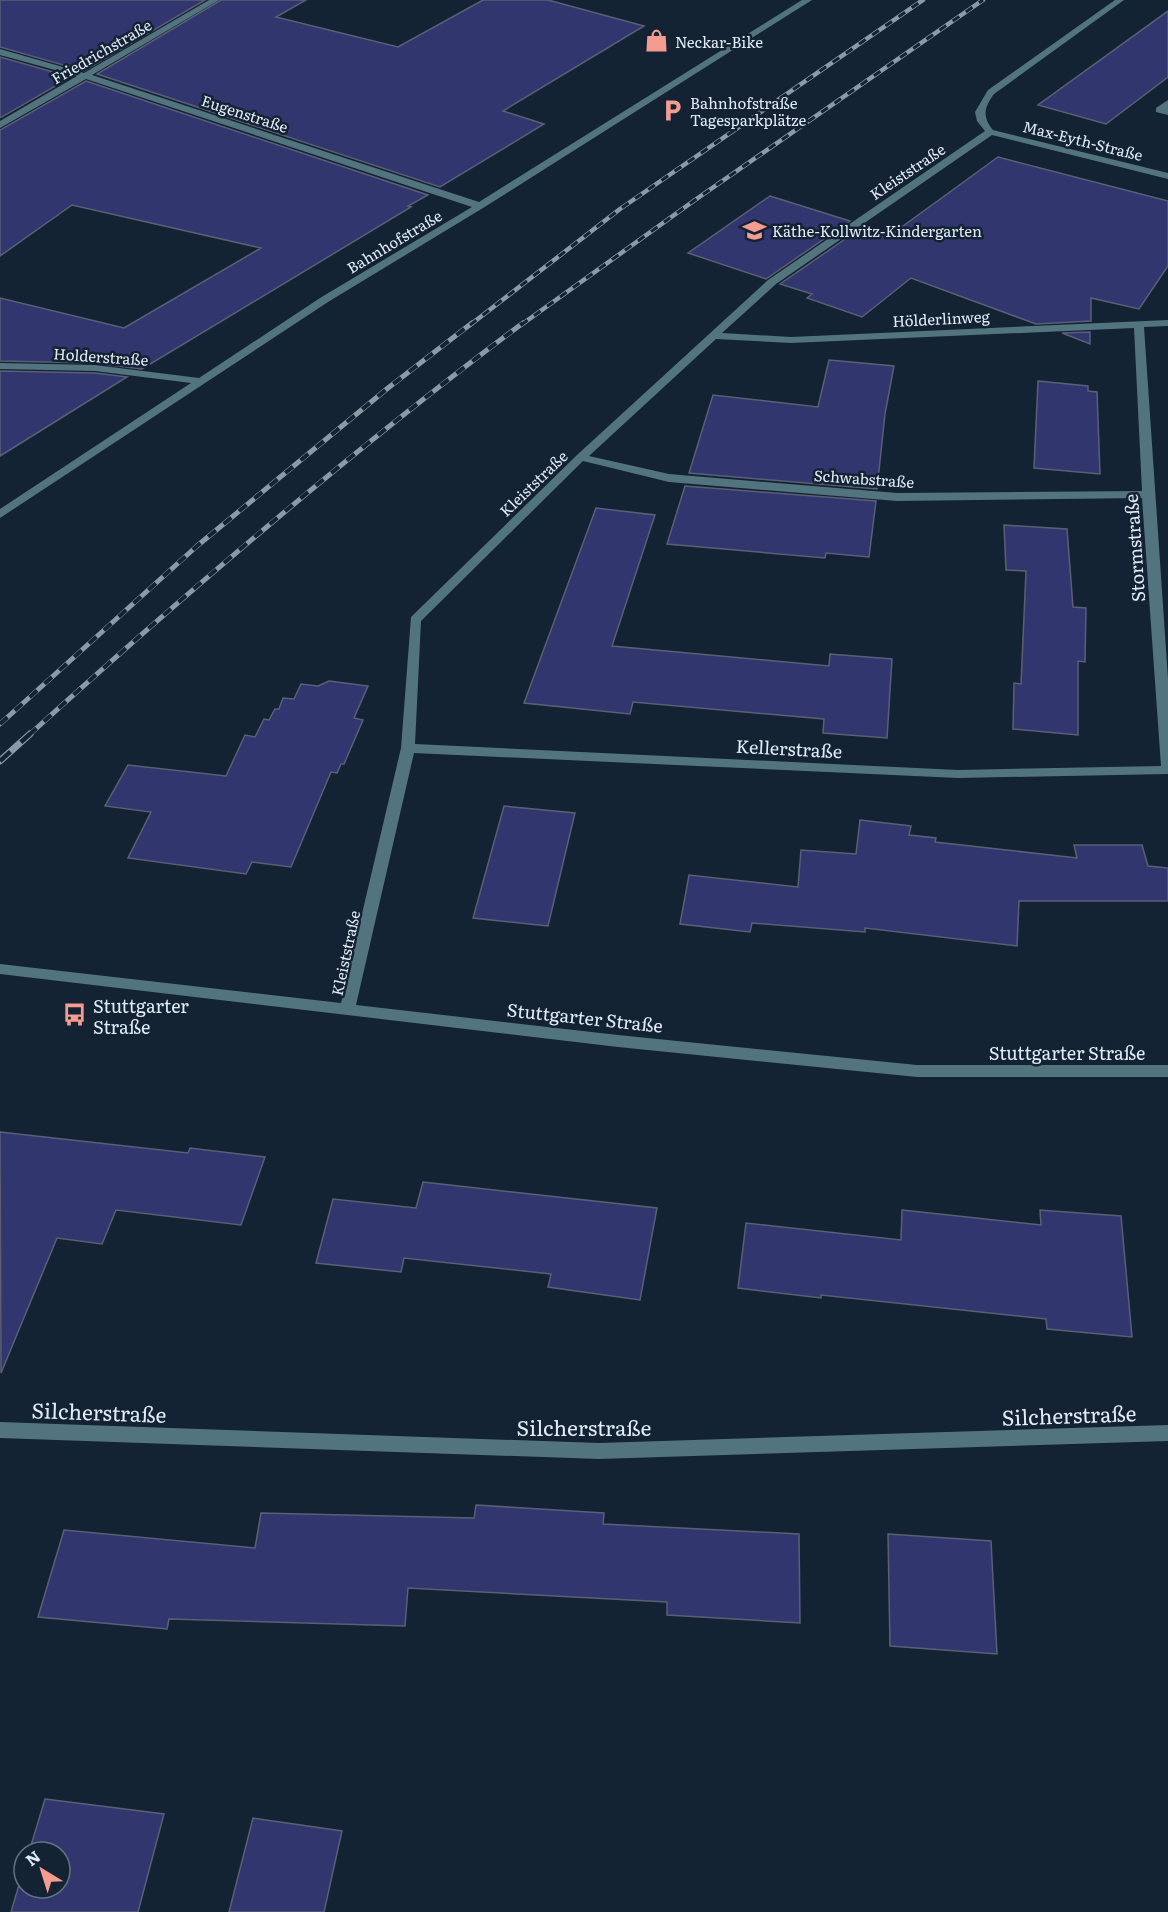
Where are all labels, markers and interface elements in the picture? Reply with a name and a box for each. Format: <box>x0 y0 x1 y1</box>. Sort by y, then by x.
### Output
street label: Friedrichstraße <box>46 13 156 89</box>
shop icon: Neckar-Bike <box>644 28 670 54</box>
place label: Neckar-Bike <box>675 30 763 53</box>
street label: Eugenstraße <box>199 88 292 138</box>
place label: Bahnhofstraße Tagesparkplätze <box>690 91 807 131</box>
parking icon: Bahnhofstraße Tagesparkplätze <box>659 98 685 124</box>
street label: Max-Eyth-Straße <box>1021 114 1146 166</box>
street label: Kleiststraße <box>865 137 950 205</box>
street label: Bahnhofstraße <box>342 203 446 279</box>
school or university icon: Käthe-Kollwitz-Kindergarten <box>741 217 767 243</box>
place label: Käthe-Kollwitz-Kindergarten <box>772 219 982 242</box>
street label: Hölderlinweg <box>892 304 991 332</box>
street label: Holderstraße <box>53 341 149 371</box>
street label: Kleiststraße <box>494 444 572 521</box>
street label: Schwabstraße <box>813 463 915 493</box>
street label: Stormstraße <box>1117 493 1151 603</box>
street label: Kellerstraße <box>735 732 843 764</box>
street label: Kleiststraße <box>325 908 365 998</box>
place label: Stuttgarter Straße <box>93 992 189 1040</box>
street label: Stuttgarter Straße <box>506 995 664 1039</box>
bus stop icon: Stuttgarter Straße <box>62 1002 88 1028</box>
street label: Stuttgarter Straße <box>989 1039 1145 1066</box>
street label: Silcherstraße <box>31 1393 167 1429</box>
street label: Silcherstraße <box>1001 1396 1137 1432</box>
street label: Silcherstraße <box>517 1411 651 1442</box>
north arrow <box>12 1840 72 1900</box>
text: N <box>19 1844 45 1871</box>

